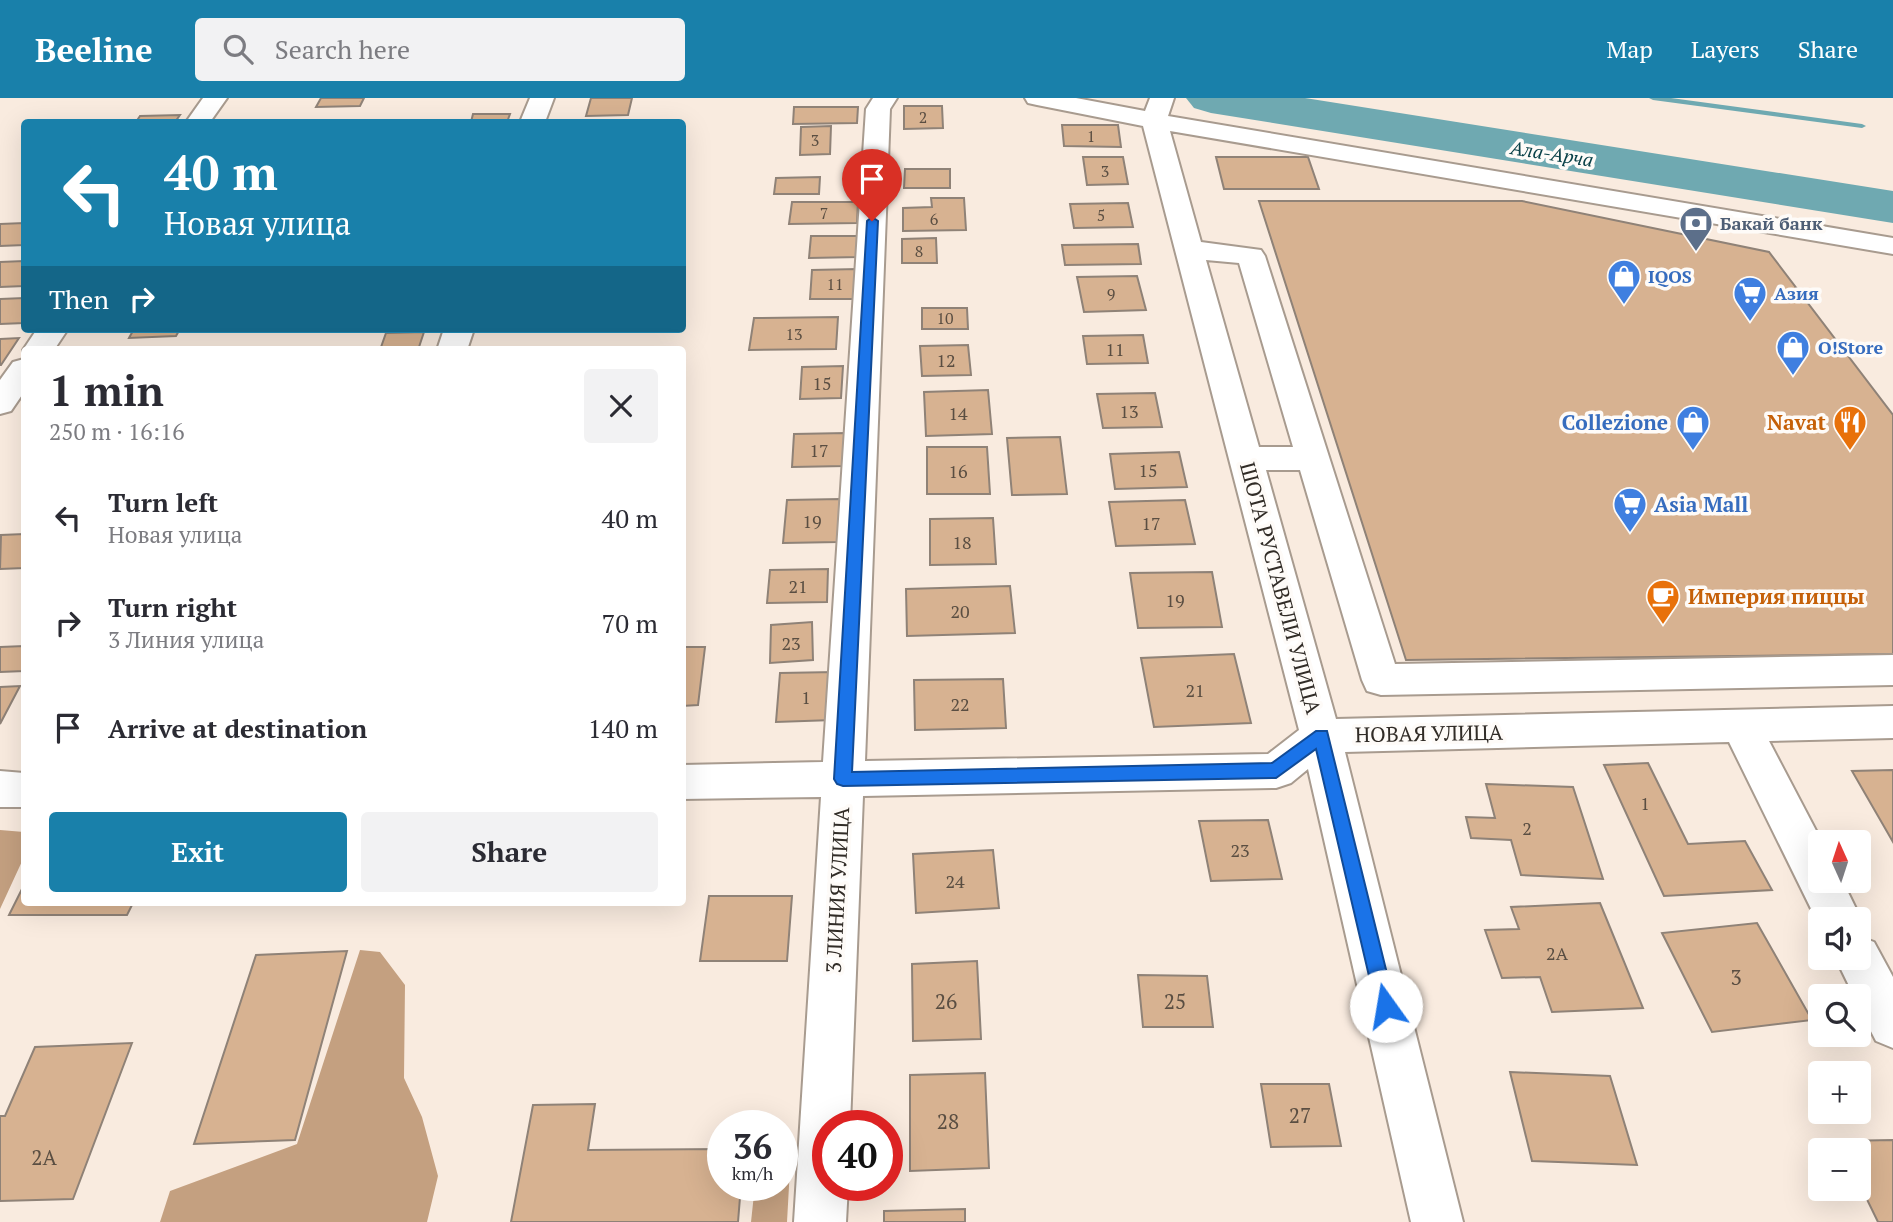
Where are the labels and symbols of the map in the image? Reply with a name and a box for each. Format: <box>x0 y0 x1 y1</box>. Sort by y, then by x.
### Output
house number: 2 <box>919 106 927 128</box>
house number: 1 <box>1087 125 1095 147</box>
house number: 3 <box>811 129 819 151</box>
water label: Ала-Арча <box>1508 134 1595 172</box>
pin <box>842 149 902 221</box>
house number: 3 <box>1101 160 1109 182</box>
house number: 7 <box>820 202 828 224</box>
house number: 5 <box>1097 204 1105 226</box>
bank icon: Бакай банк <box>1677 204 1715 253</box>
house number: 6 <box>930 208 939 230</box>
place label: Бакай банк <box>1720 211 1823 235</box>
house number: 8 <box>915 240 923 262</box>
shop icon: IQOS <box>1605 257 1643 306</box>
place label: IQOS <box>1648 264 1692 288</box>
house number: 11 <box>826 273 844 295</box>
supermarket icon: Азия <box>1731 274 1769 323</box>
place label: Азия <box>1774 281 1819 305</box>
house number: 9 <box>1107 283 1115 305</box>
house number: 10 <box>936 307 954 329</box>
house number: 13 <box>785 323 803 345</box>
shop icon: O!Store <box>1774 328 1812 377</box>
place label: O!Store <box>1818 335 1883 359</box>
house number: 11 <box>1105 337 1125 361</box>
house number: 12 <box>936 348 956 372</box>
house number: 15 <box>812 371 832 395</box>
house number: 13 <box>1119 399 1139 423</box>
house number: 14 <box>948 401 968 425</box>
shop icon: Cоllezione <box>1674 403 1712 452</box>
restaurant icon: Navat <box>1831 403 1869 452</box>
place label: Cоllezione <box>1562 408 1668 436</box>
place label: Navat <box>1767 408 1827 436</box>
house number: 17 <box>809 438 829 462</box>
house number: 15 <box>1138 458 1158 482</box>
house number: 16 <box>948 459 968 483</box>
street label: ШОТА РУСТАВЕЛИ УЛИЦА <box>1234 459 1328 718</box>
supermarket icon: Asia Mall <box>1611 485 1649 534</box>
place label: Asia Mall <box>1654 490 1748 518</box>
house number: 19 <box>802 509 822 533</box>
house number: 17 <box>1141 511 1161 535</box>
house number: 18 <box>952 530 972 554</box>
house number: 21 <box>788 574 808 598</box>
cafe icon: Империя пиццы <box>1644 577 1682 626</box>
place label: Империя пиццы <box>1688 582 1864 610</box>
house number: 19 <box>1165 588 1185 612</box>
house number: 20 <box>950 599 970 623</box>
house number: 23 <box>781 631 801 655</box>
house number: 21 <box>1185 678 1205 702</box>
house number: 1 <box>801 685 811 709</box>
house number: 22 <box>950 692 970 716</box>
street label: НОВАЯ УЛИЦА <box>1355 718 1504 748</box>
house number: 1 <box>1640 791 1650 815</box>
street label: 3 ЛИНИЯ УЛИЦА <box>819 806 855 974</box>
house number: 2 <box>1522 816 1532 840</box>
north arrow <box>1808 830 1871 892</box>
house number: 23 <box>1230 838 1250 862</box>
house number: 24 <box>945 869 965 893</box>
house number: 2А <box>1546 941 1569 965</box>
house number: 3 <box>1730 963 1742 991</box>
position arrow <box>1349 969 1423 1043</box>
house number: 26 <box>935 987 957 1015</box>
house number: 25 <box>1164 987 1186 1015</box>
house number: 27 <box>1289 1101 1311 1129</box>
house number: 28 <box>937 1107 959 1135</box>
speed limit sign: 40 <box>812 1110 903 1201</box>
house number: 2А <box>31 1143 57 1171</box>

